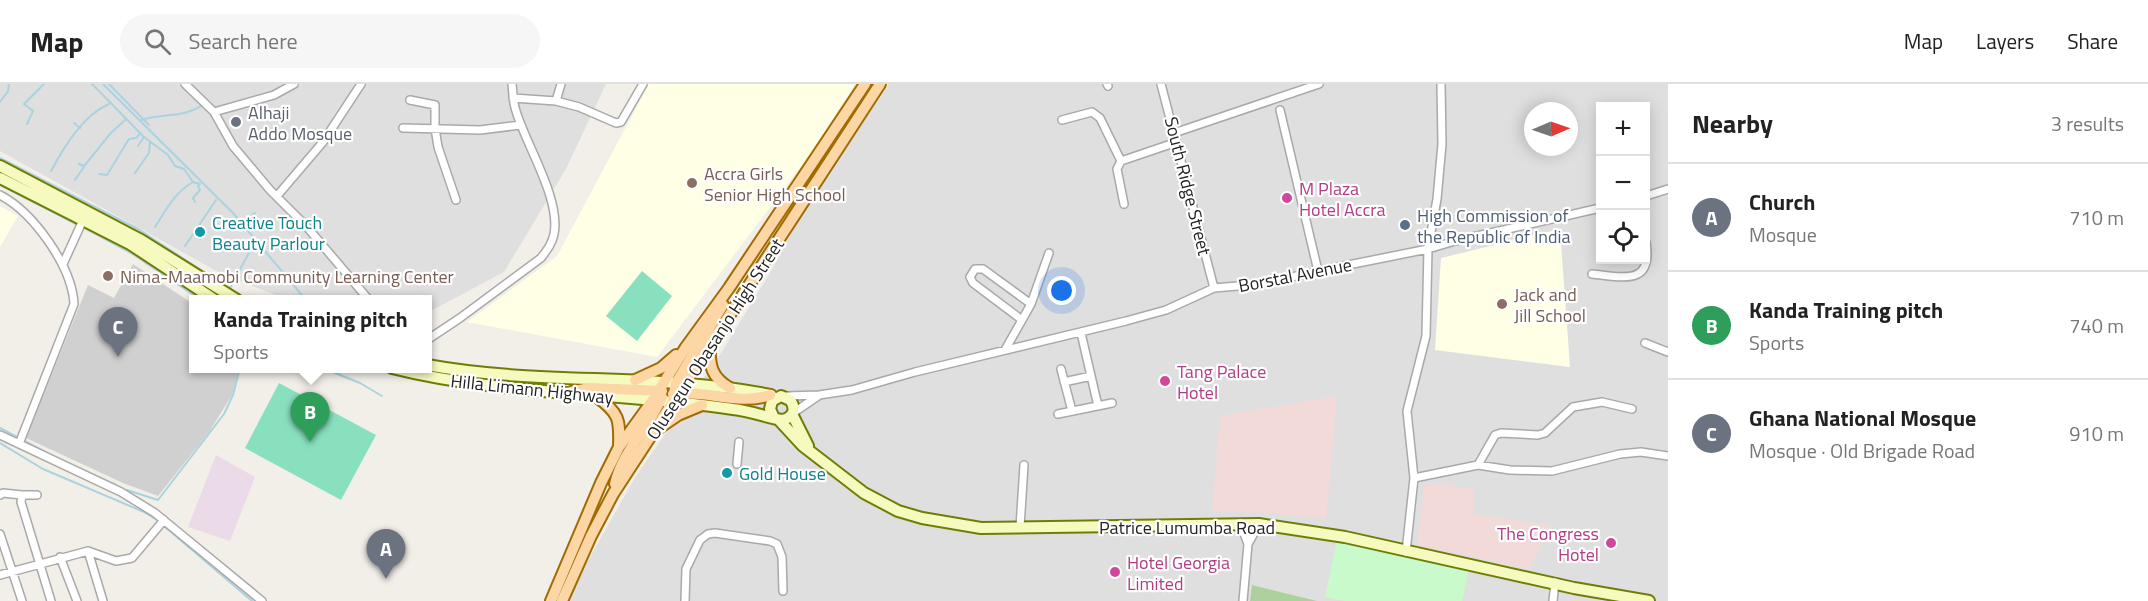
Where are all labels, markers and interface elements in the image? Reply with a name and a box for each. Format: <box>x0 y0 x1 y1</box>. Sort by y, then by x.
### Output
search box <box>120 14 540 68</box>
text: Map <box>30 20 84 63</box>
text: Search here <box>189 24 298 58</box>
icon: search <box>141 25 174 58</box>
text: Map <box>1904 25 1943 57</box>
text: Layers <box>1976 25 2034 57</box>
text: Share <box>2067 25 2118 57</box>
place label: Alhaji Addo Mosque <box>248 99 352 147</box>
north arrow <box>1524 102 1578 156</box>
map controls <box>1596 102 1650 264</box>
button: + <box>1596 102 1650 156</box>
text: Nearby <box>1692 104 1773 143</box>
text: 3 results <box>2051 108 2124 139</box>
street label: South Ridge Street <box>1158 114 1218 259</box>
marker: Alhaji Addo Mosque <box>229 115 243 129</box>
button: − <box>1596 156 1650 210</box>
place label: Accra Girls Senior High School <box>704 160 846 208</box>
place label: M Plaza Hotel Accra <box>1299 175 1385 223</box>
marker: Accra Girls Senior High School <box>685 176 699 190</box>
text: Church <box>1749 185 1815 219</box>
marker: M Plaza Hotel Accra <box>1280 191 1294 205</box>
place label: High Commission of the Republic of India <box>1417 202 1570 250</box>
text: A <box>1705 202 1718 233</box>
text: 710 m <box>2069 202 2124 233</box>
place label: Creative Touch Beauty Parlour <box>212 209 325 257</box>
button: locate <box>1596 210 1650 264</box>
marker: High Commission of the Republic of India <box>1398 218 1412 232</box>
text: Mosque <box>1749 219 1817 250</box>
marker: Creative Touch Beauty Parlour <box>193 225 207 239</box>
street label: Olusegun Obasanjo High Street <box>639 232 791 445</box>
street label: Borstal Avenue <box>1236 251 1354 299</box>
place label: Nima-Maamobi Community Learning Center <box>120 263 454 290</box>
marker: Nima-Maamobi Community Learning Center <box>101 269 115 283</box>
your location <box>1047 276 1076 305</box>
place label: Jack and Jill School <box>1514 281 1586 329</box>
text: Kanda Training pitch <box>1749 293 1943 327</box>
popup <box>189 295 432 373</box>
marker: Jack and Jill School <box>1495 297 1509 311</box>
text: Kanda Training pitch <box>213 302 408 336</box>
pin: C <box>98 308 138 357</box>
text: B <box>1705 310 1718 341</box>
text: 740 m <box>2069 310 2124 341</box>
text: Sports <box>1749 327 1804 358</box>
text: Sports <box>213 336 269 367</box>
place label: Tang Palace Hotel <box>1177 358 1266 406</box>
street label: Hilla Limann Highway <box>449 367 615 411</box>
marker: Tang Palace Hotel <box>1158 374 1172 388</box>
pin: B <box>290 392 330 442</box>
text: Ghana National Mosque <box>1749 401 1976 435</box>
text: C <box>1706 418 1717 449</box>
text: 910 m <box>2069 418 2124 449</box>
text: Mosque · Old Brigade Road <box>1749 435 1975 466</box>
place label: Gold House <box>739 460 826 487</box>
marker: Gold House <box>720 466 734 480</box>
street label: Patrice Lumumba Road <box>1099 514 1275 541</box>
place label: The Congress Hotel <box>1497 520 1599 568</box>
pin: A <box>366 530 406 579</box>
marker: The Congress Hotel <box>1604 536 1618 550</box>
place label: Hotel Georgia Limited <box>1127 549 1230 597</box>
marker: Hotel Georgia Limited <box>1108 565 1122 579</box>

